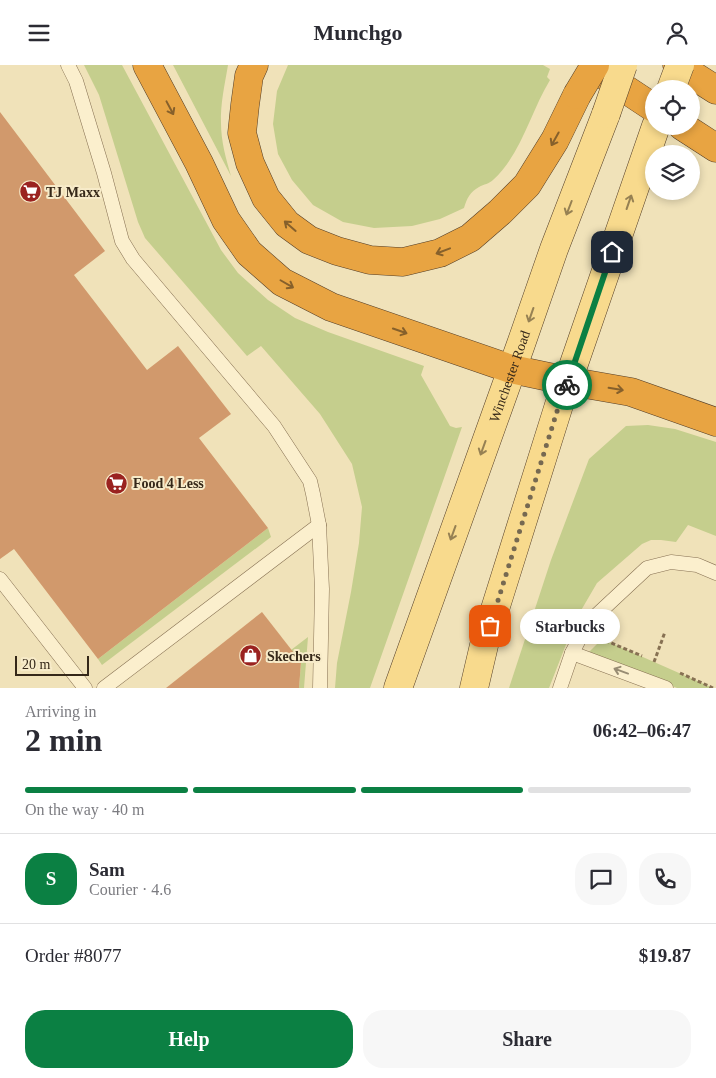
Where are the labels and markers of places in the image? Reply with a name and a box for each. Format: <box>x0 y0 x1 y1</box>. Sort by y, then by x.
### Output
supermarket icon: TJ Maxx <box>18 180 42 204</box>
place label: TJ Maxx <box>46 185 100 200</box>
pin <box>591 231 633 273</box>
supermarket icon: Food 4 Less <box>105 471 129 495</box>
place label: Food 4 Less <box>133 476 204 491</box>
pin <box>469 605 511 647</box>
callout: Starbucks <box>520 609 620 643</box>
shop icon: Skechers <box>239 644 263 668</box>
place label: Skechers <box>267 649 321 664</box>

